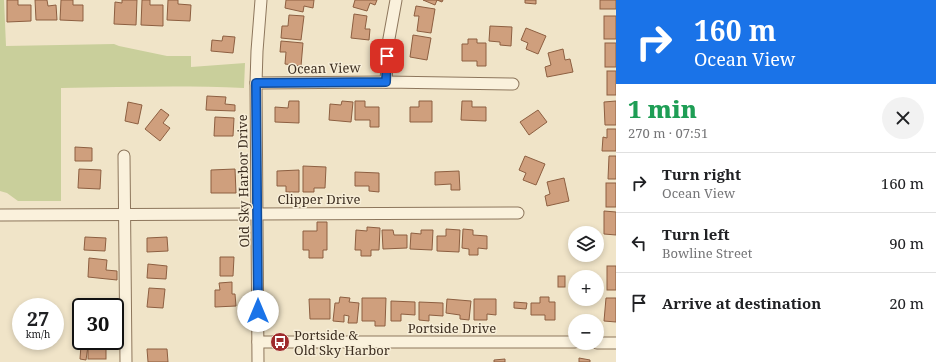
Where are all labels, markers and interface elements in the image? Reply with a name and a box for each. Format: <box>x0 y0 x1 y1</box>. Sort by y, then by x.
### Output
text: 160 m <box>694 11 776 49</box>
icon: right <box>628 16 680 68</box>
pin <box>370 39 404 73</box>
icon: arrive <box>376 45 398 67</box>
text: Ocean View <box>694 47 795 71</box>
street label: Ocean View <box>287 58 362 78</box>
text: 1 min <box>628 92 697 125</box>
button: close <box>882 97 924 139</box>
street label: Old Sky Harbor Drive <box>233 114 253 248</box>
text: 270 m · 07:51 <box>628 124 708 142</box>
text: Turn right <box>662 164 741 184</box>
icon: right <box>628 172 650 194</box>
text: 160 m <box>881 173 924 193</box>
text: Ocean View <box>662 184 735 202</box>
street label: Clipper Drive <box>278 190 360 208</box>
text: Turn left <box>662 224 730 244</box>
map controls <box>568 226 604 350</box>
button: layers <box>568 226 604 262</box>
icon: left <box>628 232 650 254</box>
text: 90 m <box>889 233 924 253</box>
text: Bowline Street <box>662 244 752 262</box>
button: + <box>568 270 604 306</box>
position arrow <box>237 290 279 332</box>
icon: arrive <box>628 292 650 314</box>
text: Arrive at destination <box>662 293 821 313</box>
text: 20 m <box>889 293 924 313</box>
speed limit sign: 30 <box>72 298 124 350</box>
text: 27 <box>27 305 49 332</box>
button: − <box>568 314 604 350</box>
street label: Portside Drive <box>408 319 496 337</box>
place label: Portside & Old Sky Harbor <box>294 326 390 359</box>
text: km/h <box>26 327 50 341</box>
bus stop icon: Portside & Old Sky Harbor <box>269 331 291 353</box>

